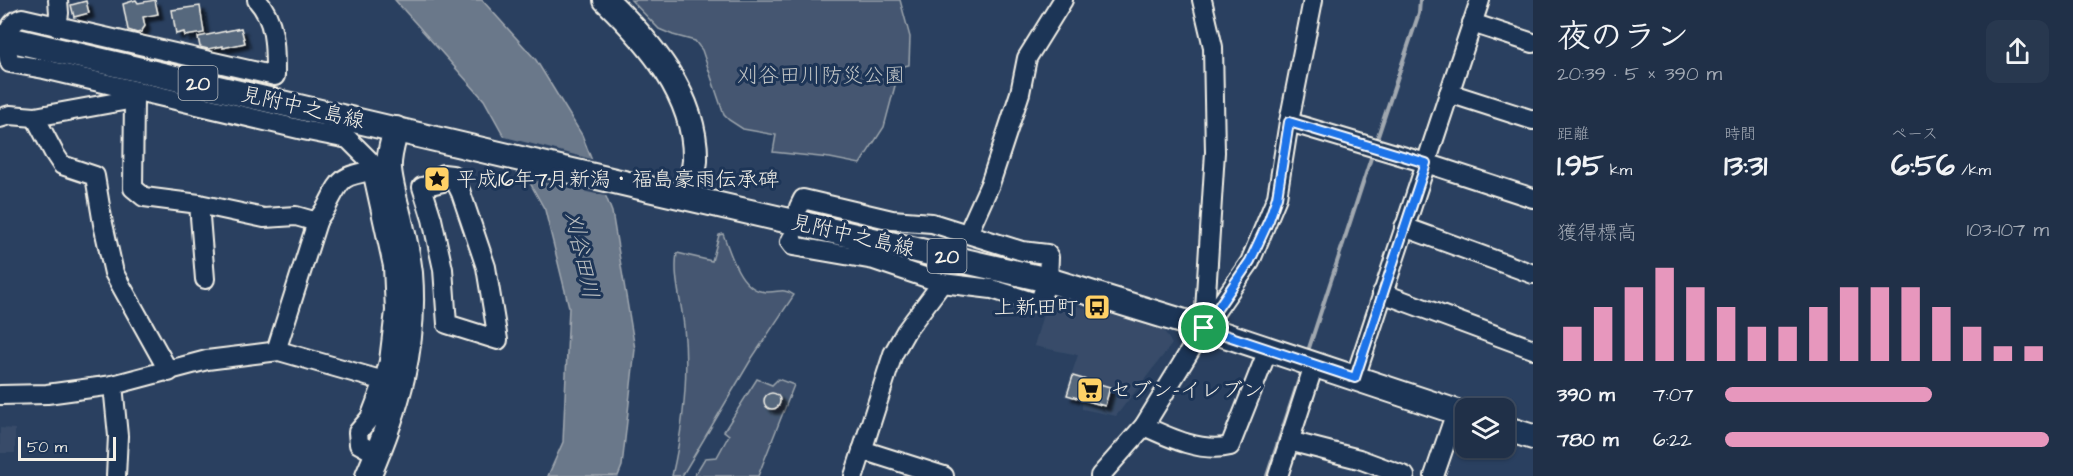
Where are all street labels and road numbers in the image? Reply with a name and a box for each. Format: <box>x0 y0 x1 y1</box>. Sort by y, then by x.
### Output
road number: 20 <box>178 66 218 100</box>
street label: 見附中之島線 <box>238 79 368 136</box>
street label: 見附中之島線 <box>788 207 918 264</box>
road number: 20 <box>928 239 966 273</box>

